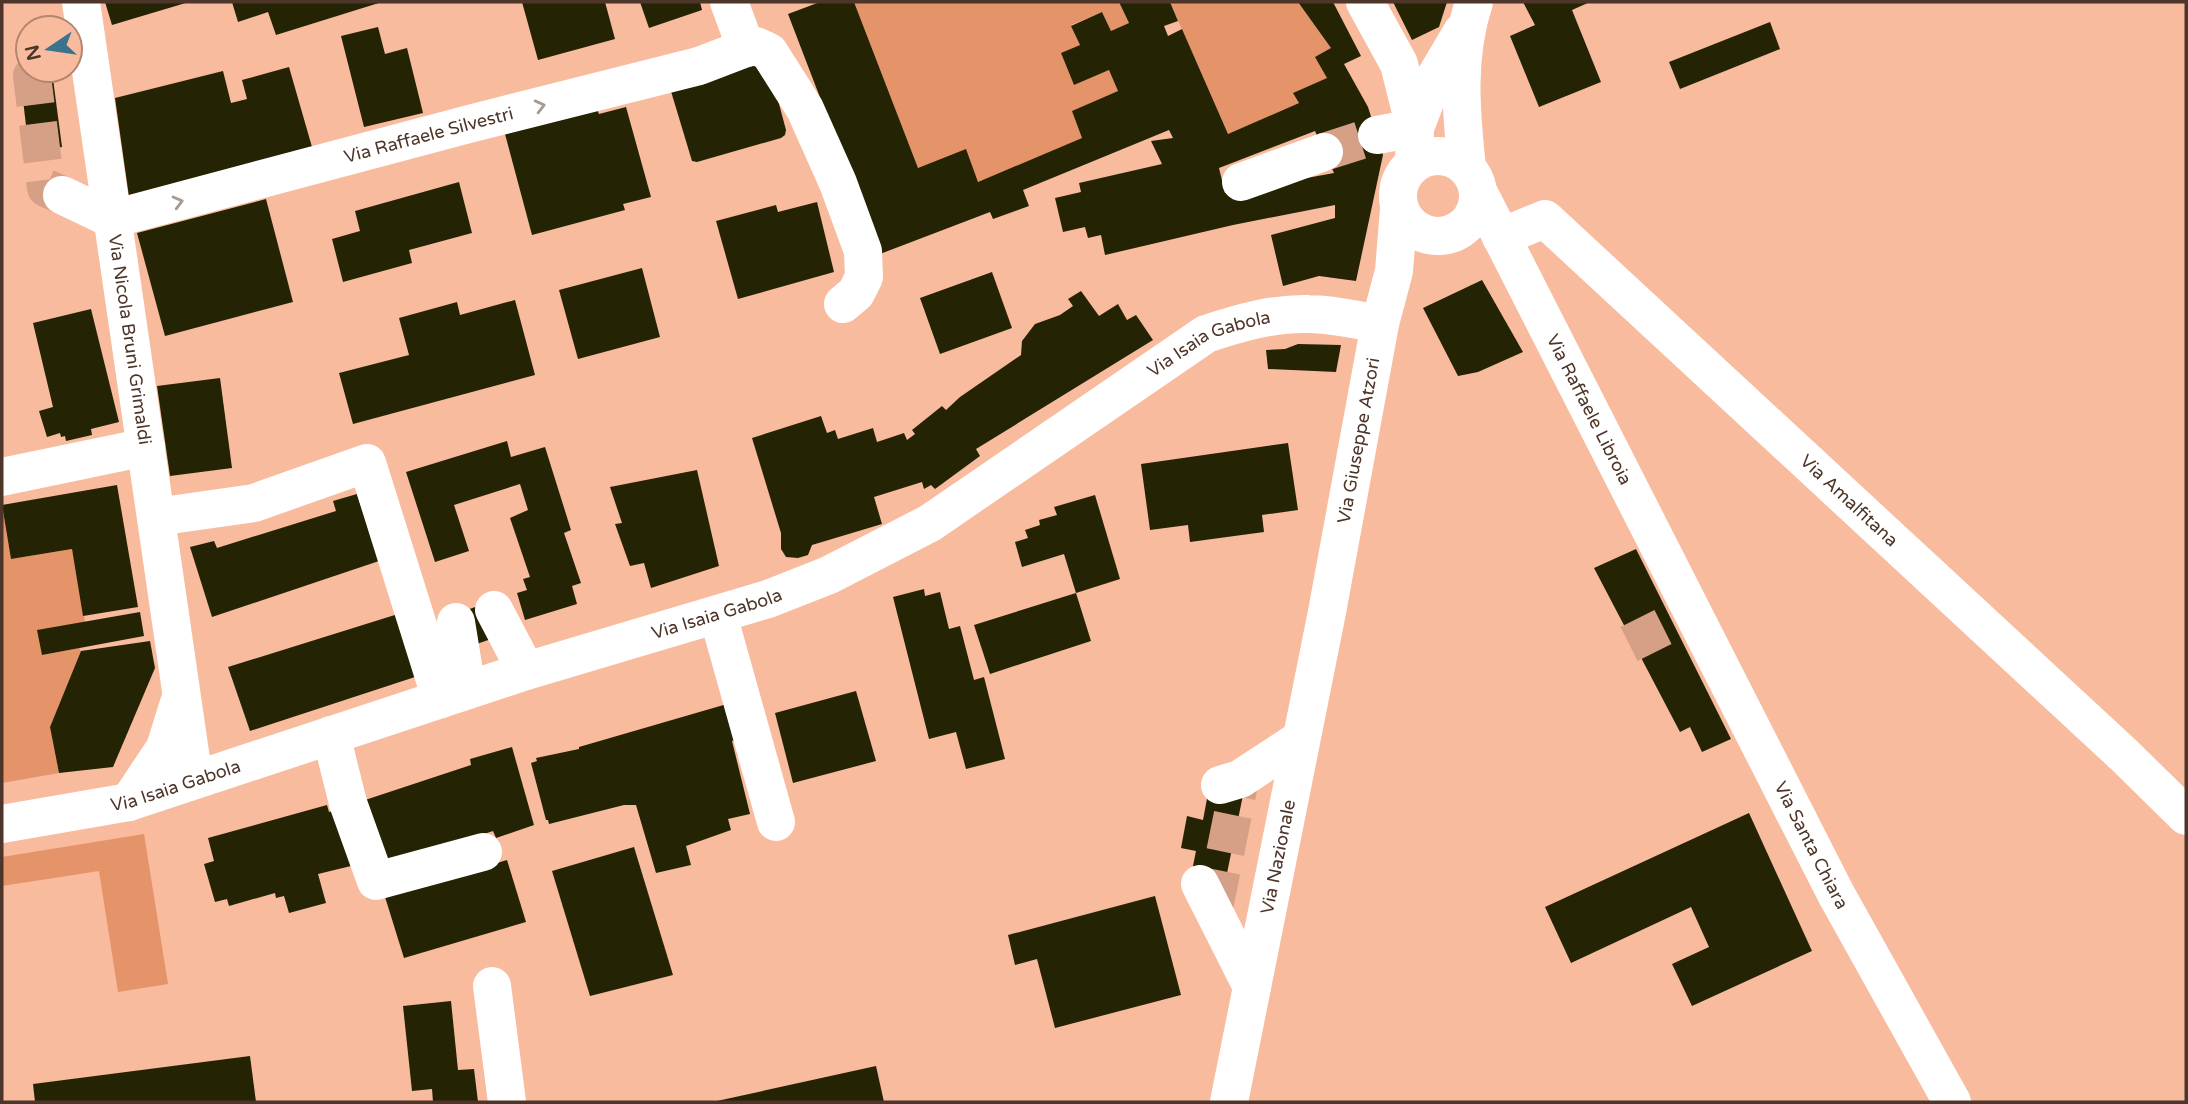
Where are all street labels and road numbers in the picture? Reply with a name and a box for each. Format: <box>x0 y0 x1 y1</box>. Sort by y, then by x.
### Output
street label: Via Raffaele Silvestri <box>342 102 515 168</box>
street label: Via Nicola Bruni Grimaldi <box>104 233 156 446</box>
street label: Via Isaia Gabola <box>1143 306 1272 382</box>
street label: Via Raffaele Libroia <box>1542 331 1637 489</box>
street label: Via Giuseppe Atzori <box>1332 356 1385 525</box>
street label: Via Amalfitana <box>1796 450 1903 551</box>
street label: Via Isaia Gabola <box>649 584 785 644</box>
street label: Via Isaia Gabola <box>109 755 243 816</box>
street label: Via Santa Chiara <box>1770 778 1853 913</box>
street label: Via Nazionale <box>1256 798 1300 916</box>

